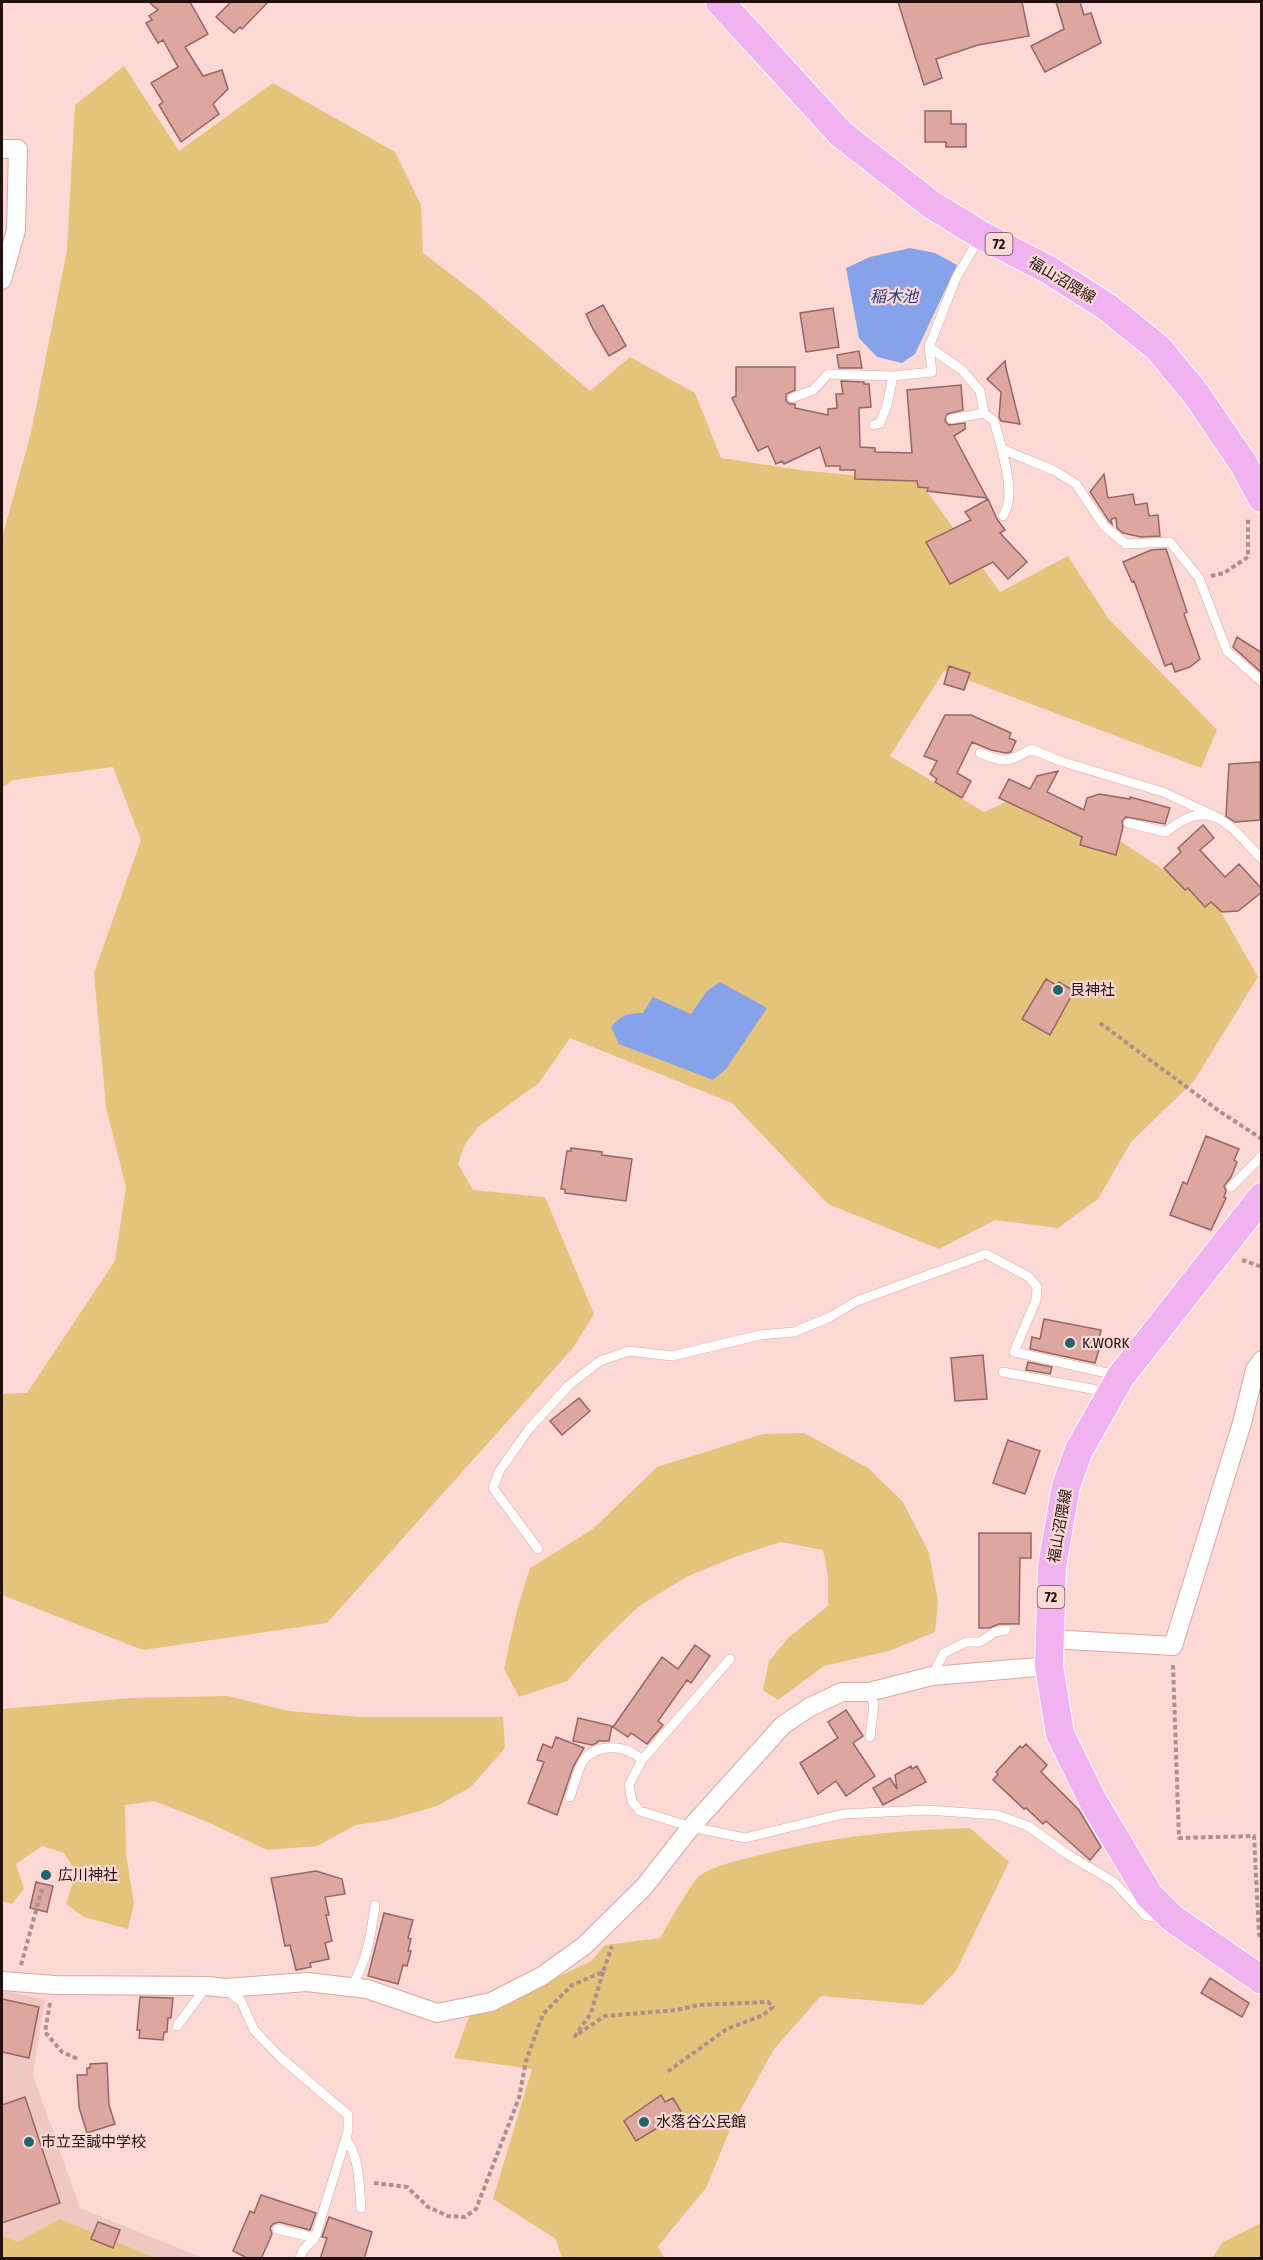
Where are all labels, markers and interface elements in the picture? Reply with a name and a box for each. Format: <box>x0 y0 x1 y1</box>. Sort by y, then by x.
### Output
road number: 72 <box>986 233 1012 255</box>
street label: 福山沼隈線 <box>1025 253 1099 307</box>
water label: 稲木池 <box>870 287 920 306</box>
place label: 艮神社 <box>1070 981 1115 999</box>
marker: 艮神社 <box>1051 983 1065 997</box>
place label: K.WORK <box>1082 1334 1129 1352</box>
marker: K.WORK <box>1063 1336 1077 1350</box>
street label: 福山沼隈線 <box>1045 1487 1075 1565</box>
road number: 72 <box>1038 1586 1064 1608</box>
place label: 広川神社 <box>58 1866 118 1884</box>
marker: 広川神社 <box>39 1868 53 1882</box>
place label: 水落谷公民館 <box>656 2113 746 2131</box>
marker: 水落谷公民館 <box>637 2115 651 2129</box>
place label: 市立至誠中学校 <box>41 2133 146 2151</box>
marker: 市立至誠中学校 <box>22 2135 36 2149</box>

